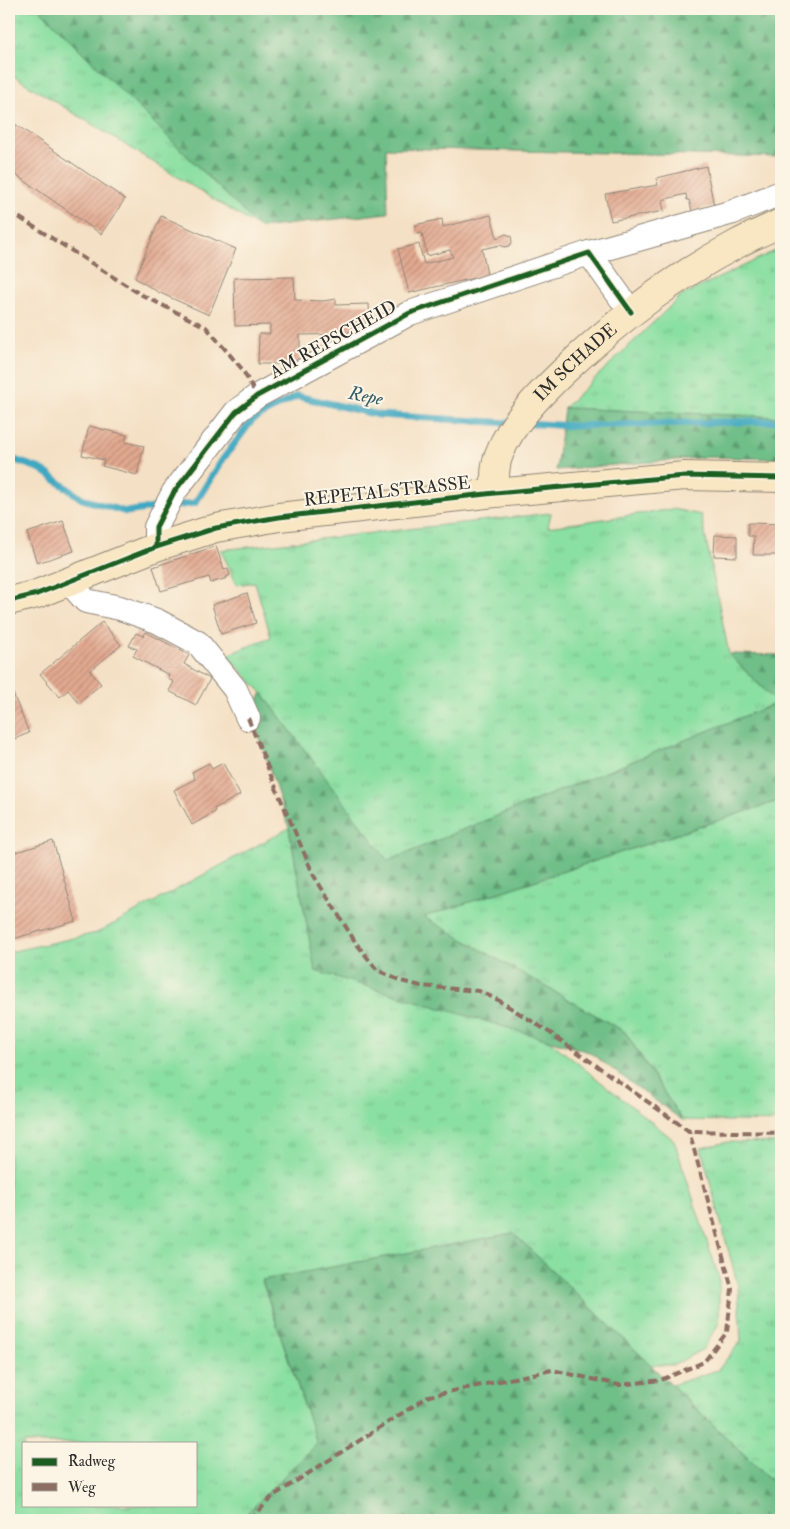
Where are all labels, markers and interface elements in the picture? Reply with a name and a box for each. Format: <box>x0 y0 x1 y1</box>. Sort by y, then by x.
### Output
street label: AM REPSCHEID <box>265 295 401 384</box>
street label: IM SCHADE <box>529 318 622 406</box>
water label: Repe <box>346 381 386 411</box>
street label: REPETALSTRASSE <box>303 471 471 512</box>
legend <box>22 1442 198 1506</box>
text: Radweg <box>68 1452 116 1471</box>
text: Weg <box>67 1478 96 1497</box>

